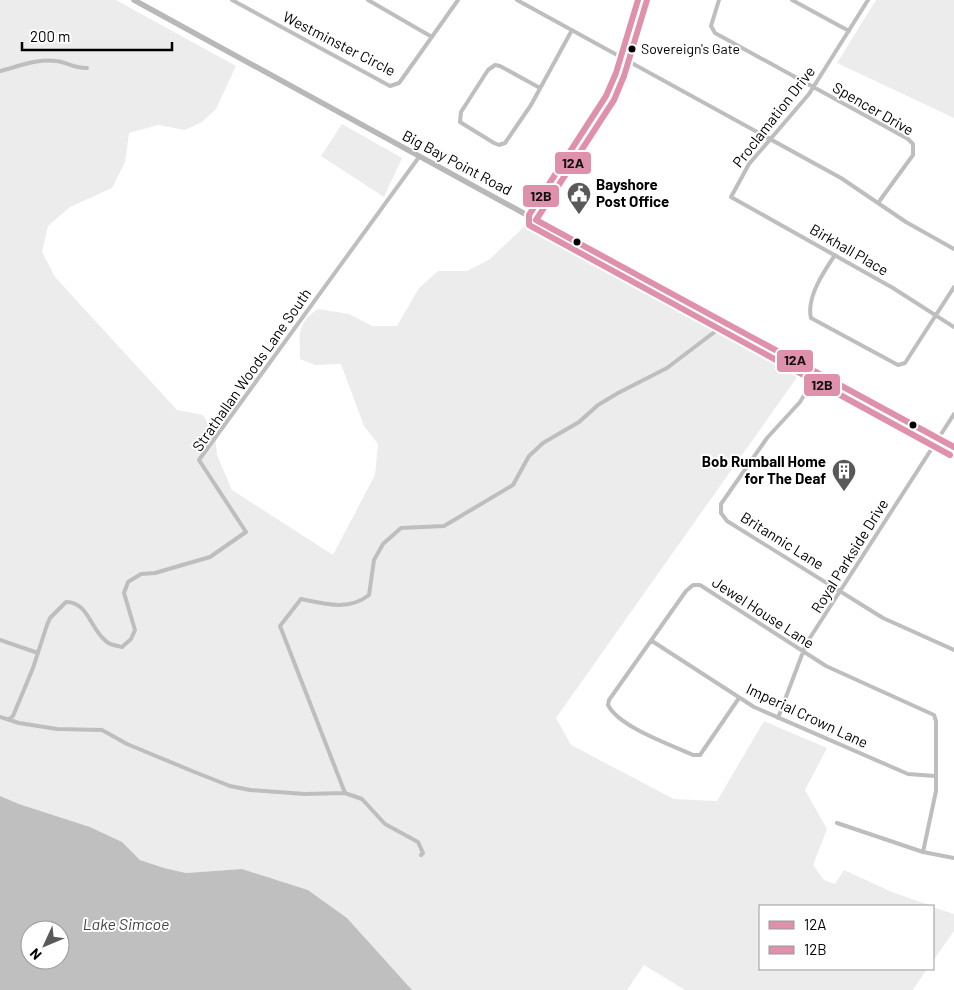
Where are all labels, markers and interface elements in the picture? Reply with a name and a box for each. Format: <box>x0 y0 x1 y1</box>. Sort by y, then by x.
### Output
street label: Westminster Circle <box>280 7 399 79</box>
scale bar <box>22 20 172 52</box>
text: 200 m <box>30 27 70 45</box>
place label: Sovereign's Gate <box>641 40 740 57</box>
marker: Sovereign's Gate <box>627 44 637 54</box>
street label: Proclamation Drive <box>728 62 818 171</box>
street label: Spencer Drive <box>830 78 917 139</box>
street label: Big Bay Point Road <box>400 126 515 199</box>
line badge: 12A <box>554 151 592 175</box>
text: 12A <box>562 154 585 171</box>
place label: Bayshore Post Office <box>596 175 669 210</box>
public building icon: Bayshore Post Office <box>566 181 592 215</box>
line badge: 12B <box>522 184 560 208</box>
text: 12B <box>530 187 552 204</box>
street label: Birkhall Place <box>807 219 892 279</box>
unlabelled marker <box>572 237 582 247</box>
street label: Strathallan Woods Lane South <box>188 284 314 454</box>
line badge: 12A <box>776 349 814 373</box>
text: 12A <box>784 351 807 368</box>
line badge: 12B <box>803 373 841 397</box>
text: 12B <box>811 376 833 393</box>
unlabelled marker <box>908 420 918 430</box>
place label: Bob Rumball Home for The Deaf <box>702 452 826 487</box>
building icon: Bob Rumball Home for The Deaf <box>831 458 857 492</box>
street label: Royal Parkside Drive <box>807 495 891 616</box>
street label: Britannic Lane <box>738 507 827 573</box>
street label: Jewel House Lane <box>709 573 818 652</box>
street label: Imperial Crown Lane <box>744 679 871 751</box>
legend <box>759 905 934 970</box>
water label: Lake Simcoe <box>83 914 169 933</box>
text: 12A <box>804 915 826 933</box>
north arrow <box>20 920 70 970</box>
text: 12B <box>804 940 827 958</box>
text: N <box>26 945 45 964</box>

